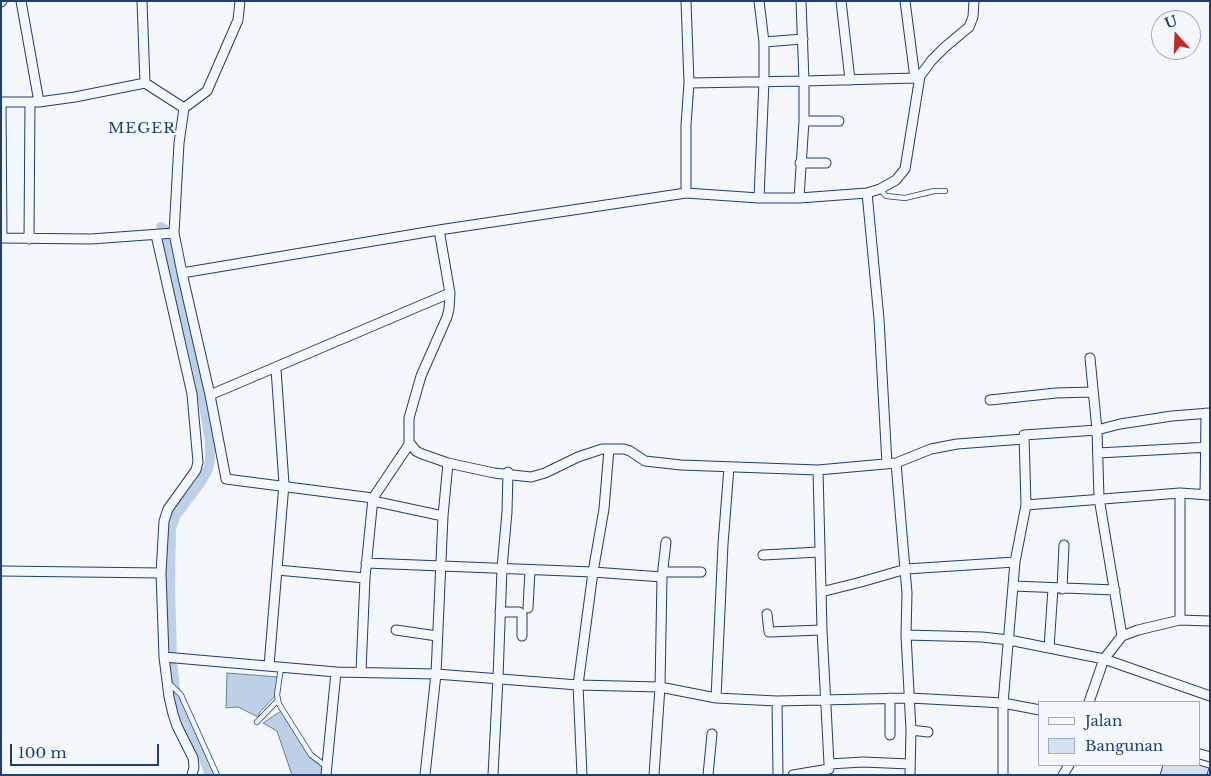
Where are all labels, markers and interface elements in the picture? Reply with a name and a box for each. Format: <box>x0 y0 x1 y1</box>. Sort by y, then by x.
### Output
north arrow <box>1151 10 1201 60</box>
text: U <box>1162 11 1180 32</box>
district label: MEGER <box>107 120 177 138</box>
legend <box>1038 701 1201 766</box>
text: Jalan <box>1085 711 1122 730</box>
scale bar <box>12 734 161 766</box>
text: Bangunan <box>1085 736 1163 755</box>
text: 100 m <box>18 743 67 762</box>

